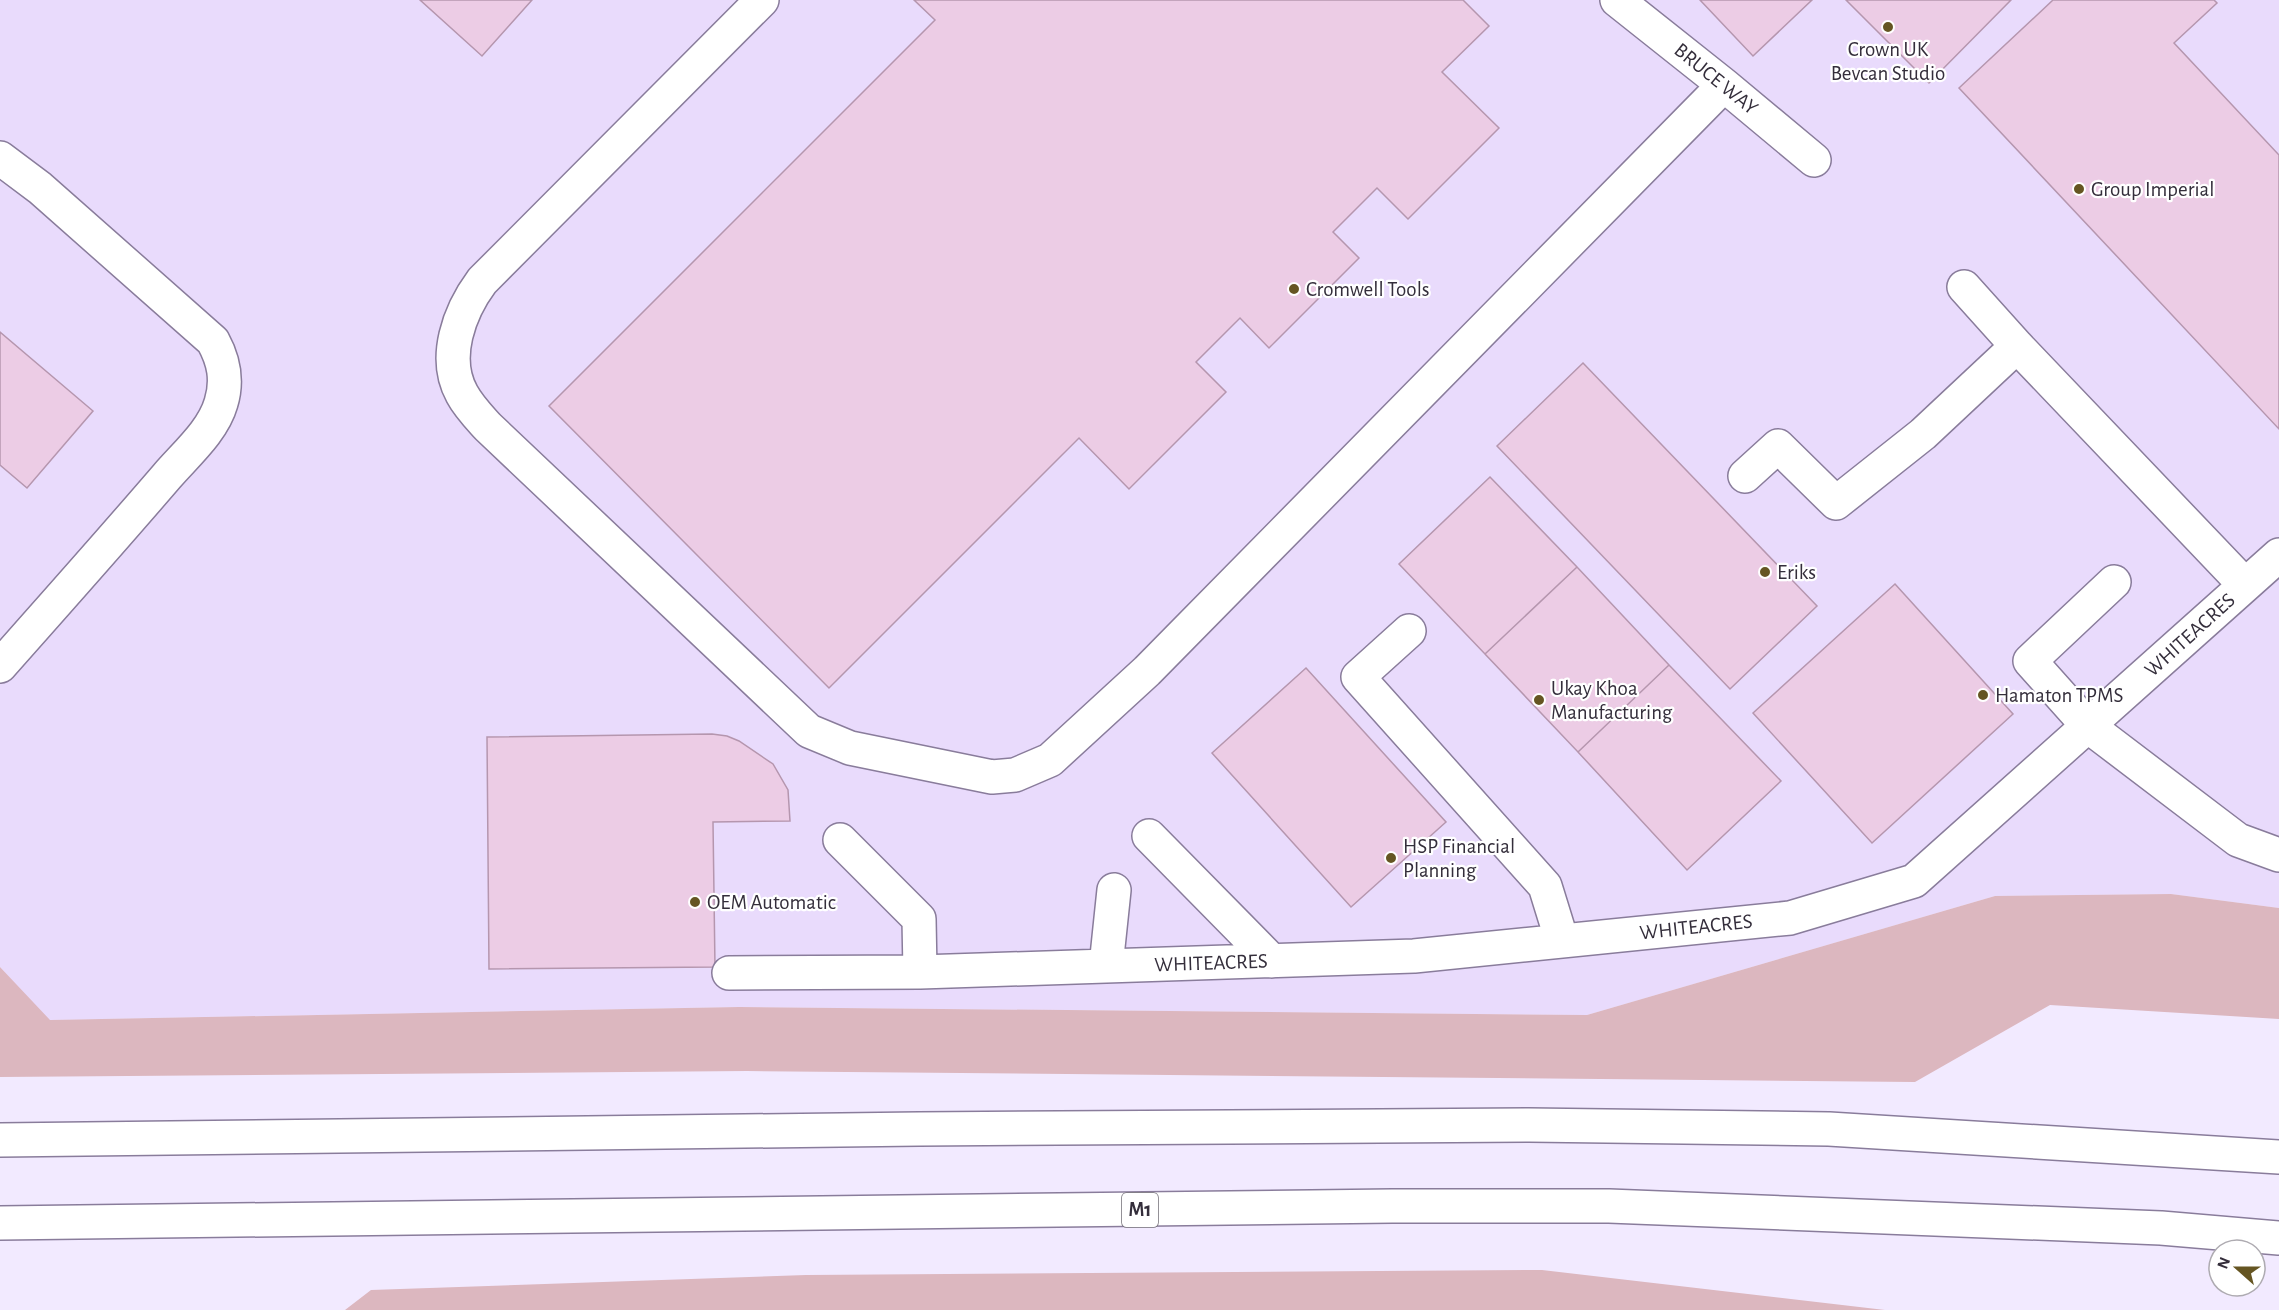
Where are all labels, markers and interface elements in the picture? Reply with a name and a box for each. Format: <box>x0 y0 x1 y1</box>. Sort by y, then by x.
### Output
marker: Crown UK Bevcan Studio <box>1881 20 1895 34</box>
street label: BRUCE WAY <box>1670 39 1762 119</box>
place label: Crown UK Bevcan Studio <box>1831 39 1945 84</box>
place label: Group Imperial <box>2091 179 2214 200</box>
marker: Group Imperial <box>2072 182 2086 196</box>
place label: Cromwell Tools <box>1306 279 1430 300</box>
marker: Cromwell Tools <box>1287 282 1301 296</box>
place label: Eriks <box>1777 562 1816 583</box>
marker: Eriks <box>1758 565 1772 579</box>
street label: WHITEACRES <box>2141 589 2239 681</box>
place label: Ukay Khoa Manufacturing <box>1551 678 1673 723</box>
place label: Hamaton TPMS <box>1995 685 2124 706</box>
marker: Hamaton TPMS <box>1976 688 1990 702</box>
marker: Ukay Khoa Manufacturing <box>1532 693 1546 707</box>
place label: HSP Financial Planning <box>1403 836 1515 881</box>
marker: HSP Financial Planning <box>1384 851 1398 865</box>
place label: OEM Automatic <box>707 892 836 913</box>
marker: OEM Automatic <box>688 895 702 909</box>
street label: WHITEACRES <box>1639 911 1754 943</box>
street label: WHITEACRES <box>1154 951 1268 975</box>
road number: M1 <box>1122 1193 1158 1227</box>
north arrow <box>2207 1238 2267 1298</box>
text: N <box>2214 1255 2233 1271</box>

